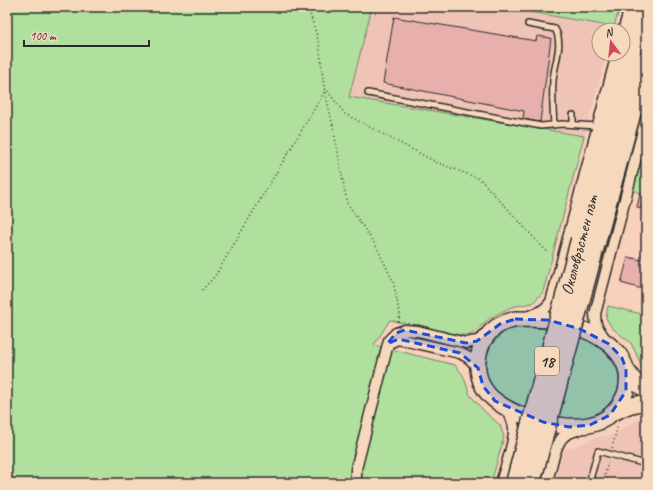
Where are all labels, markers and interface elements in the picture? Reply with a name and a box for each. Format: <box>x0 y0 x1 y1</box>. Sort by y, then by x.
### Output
scale bar <box>24 22 149 48</box>
north arrow <box>591 22 631 62</box>
text: N <box>603 24 616 40</box>
text: 100 m <box>30 28 57 44</box>
street label: Околовръстен път <box>556 192 603 297</box>
road number: 18 <box>535 347 559 375</box>

